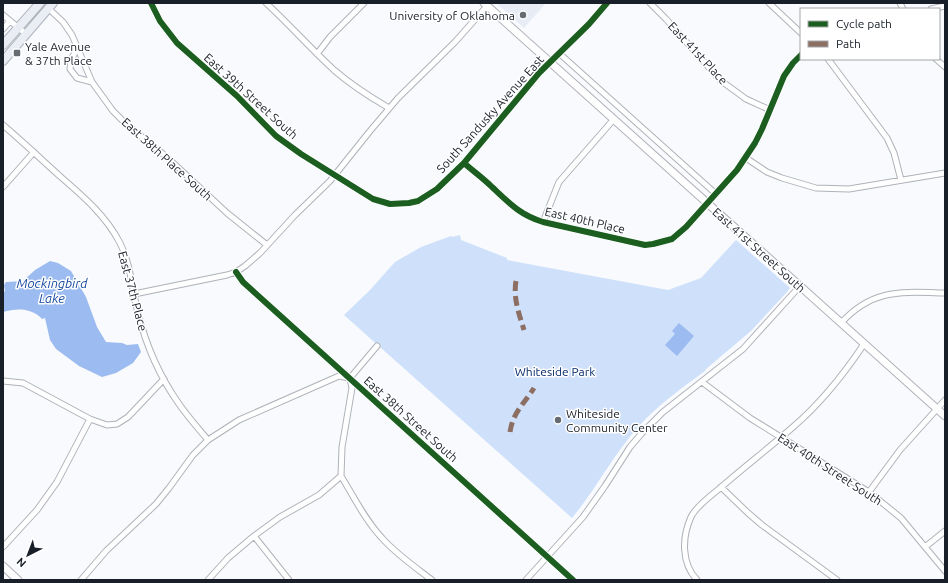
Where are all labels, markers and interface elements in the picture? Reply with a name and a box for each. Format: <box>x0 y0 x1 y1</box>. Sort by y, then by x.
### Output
legend <box>800 8 940 60</box>
place label: University of Oklahoma <box>389 9 515 22</box>
marker: University of Oklahoma <box>518 10 528 20</box>
text: Cycle path <box>836 17 892 30</box>
street label: East 41st Place <box>666 19 730 87</box>
text: Path <box>836 37 861 50</box>
place label: Yale Avenue & 37th Place <box>25 40 92 67</box>
marker: Yale Avenue & 37th Place <box>12 48 22 58</box>
street label: East 39th Street South <box>202 51 300 141</box>
street label: South Sandusky Avenue East <box>434 52 546 175</box>
street label: East 38th Place South <box>119 115 215 203</box>
street label: East 40th Place <box>544 204 626 236</box>
street label: East 41st Street South <box>710 205 808 295</box>
street label: East 37th Place <box>116 250 150 332</box>
water label: Mockingbird Lake <box>17 276 88 305</box>
park label: Whiteside Park <box>515 365 595 378</box>
street label: East 38th Street South <box>362 374 460 464</box>
place label: Whiteside Community Center <box>566 407 668 434</box>
marker: Whiteside Community Center <box>553 415 563 425</box>
street label: East 40th Street South <box>776 430 884 508</box>
north arrow <box>8 535 48 575</box>
text: N <box>14 555 28 570</box>

